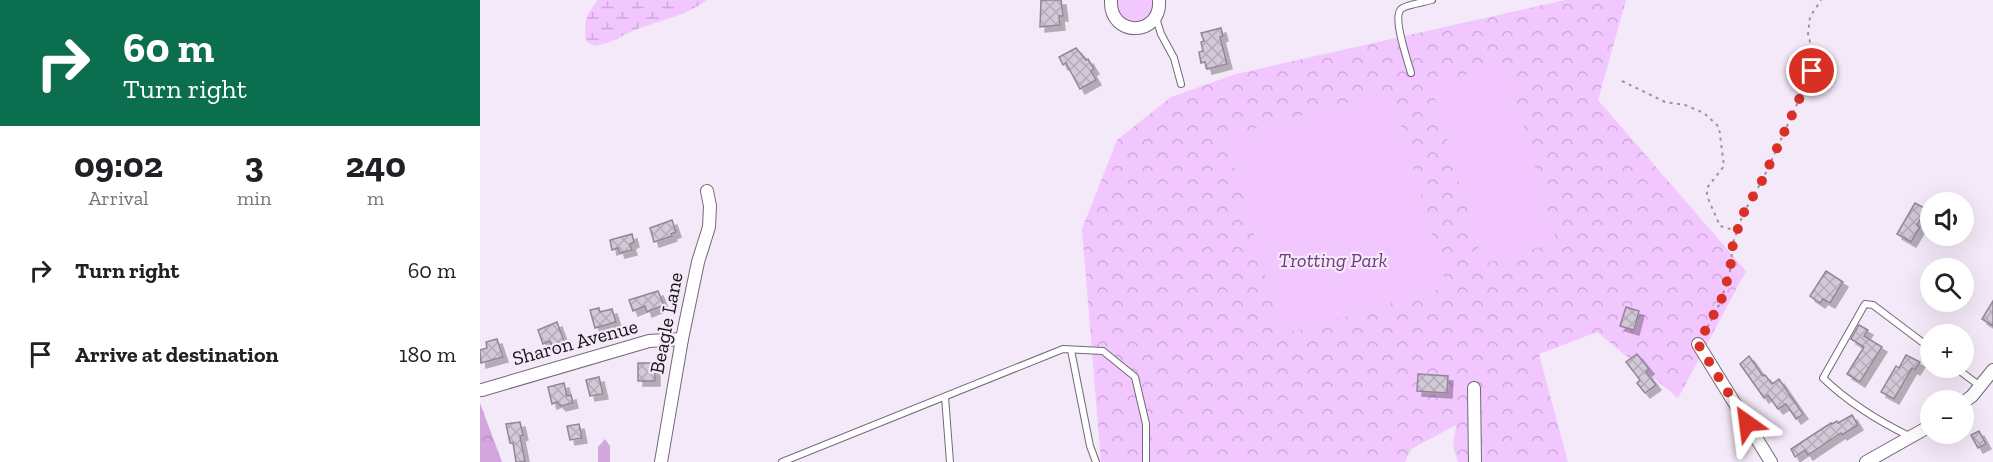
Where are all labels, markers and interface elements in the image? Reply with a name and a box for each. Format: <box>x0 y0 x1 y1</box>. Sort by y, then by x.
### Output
text: 60 m <box>123 22 214 73</box>
icon: right <box>24 24 102 102</box>
pin <box>1786 45 1837 96</box>
icon: arrive <box>1795 54 1828 87</box>
text: Turn right <box>123 73 247 105</box>
text: 09:02 <box>74 143 163 186</box>
text: 3 <box>245 143 264 186</box>
text: 240 <box>345 143 406 186</box>
text: Arrival <box>88 186 149 210</box>
text: min <box>237 186 271 210</box>
text: m <box>367 186 384 210</box>
map controls <box>1920 192 1974 444</box>
button: sound <box>1920 192 1974 246</box>
park label: Trotting Park <box>1279 248 1388 272</box>
icon: right <box>24 254 57 287</box>
text: Turn right <box>75 257 179 284</box>
text: 60 m <box>408 257 456 284</box>
button: search <box>1920 258 1974 312</box>
street label: Beagle Lane <box>644 270 688 376</box>
street label: Sharon Avenue <box>510 314 640 370</box>
button: + <box>1920 324 1974 378</box>
icon: arrive <box>24 338 57 371</box>
text: Arrive at destination <box>75 341 278 368</box>
text: 180 m <box>399 341 456 368</box>
button: − <box>1920 390 1974 444</box>
position arrow <box>1715 391 1779 455</box>

